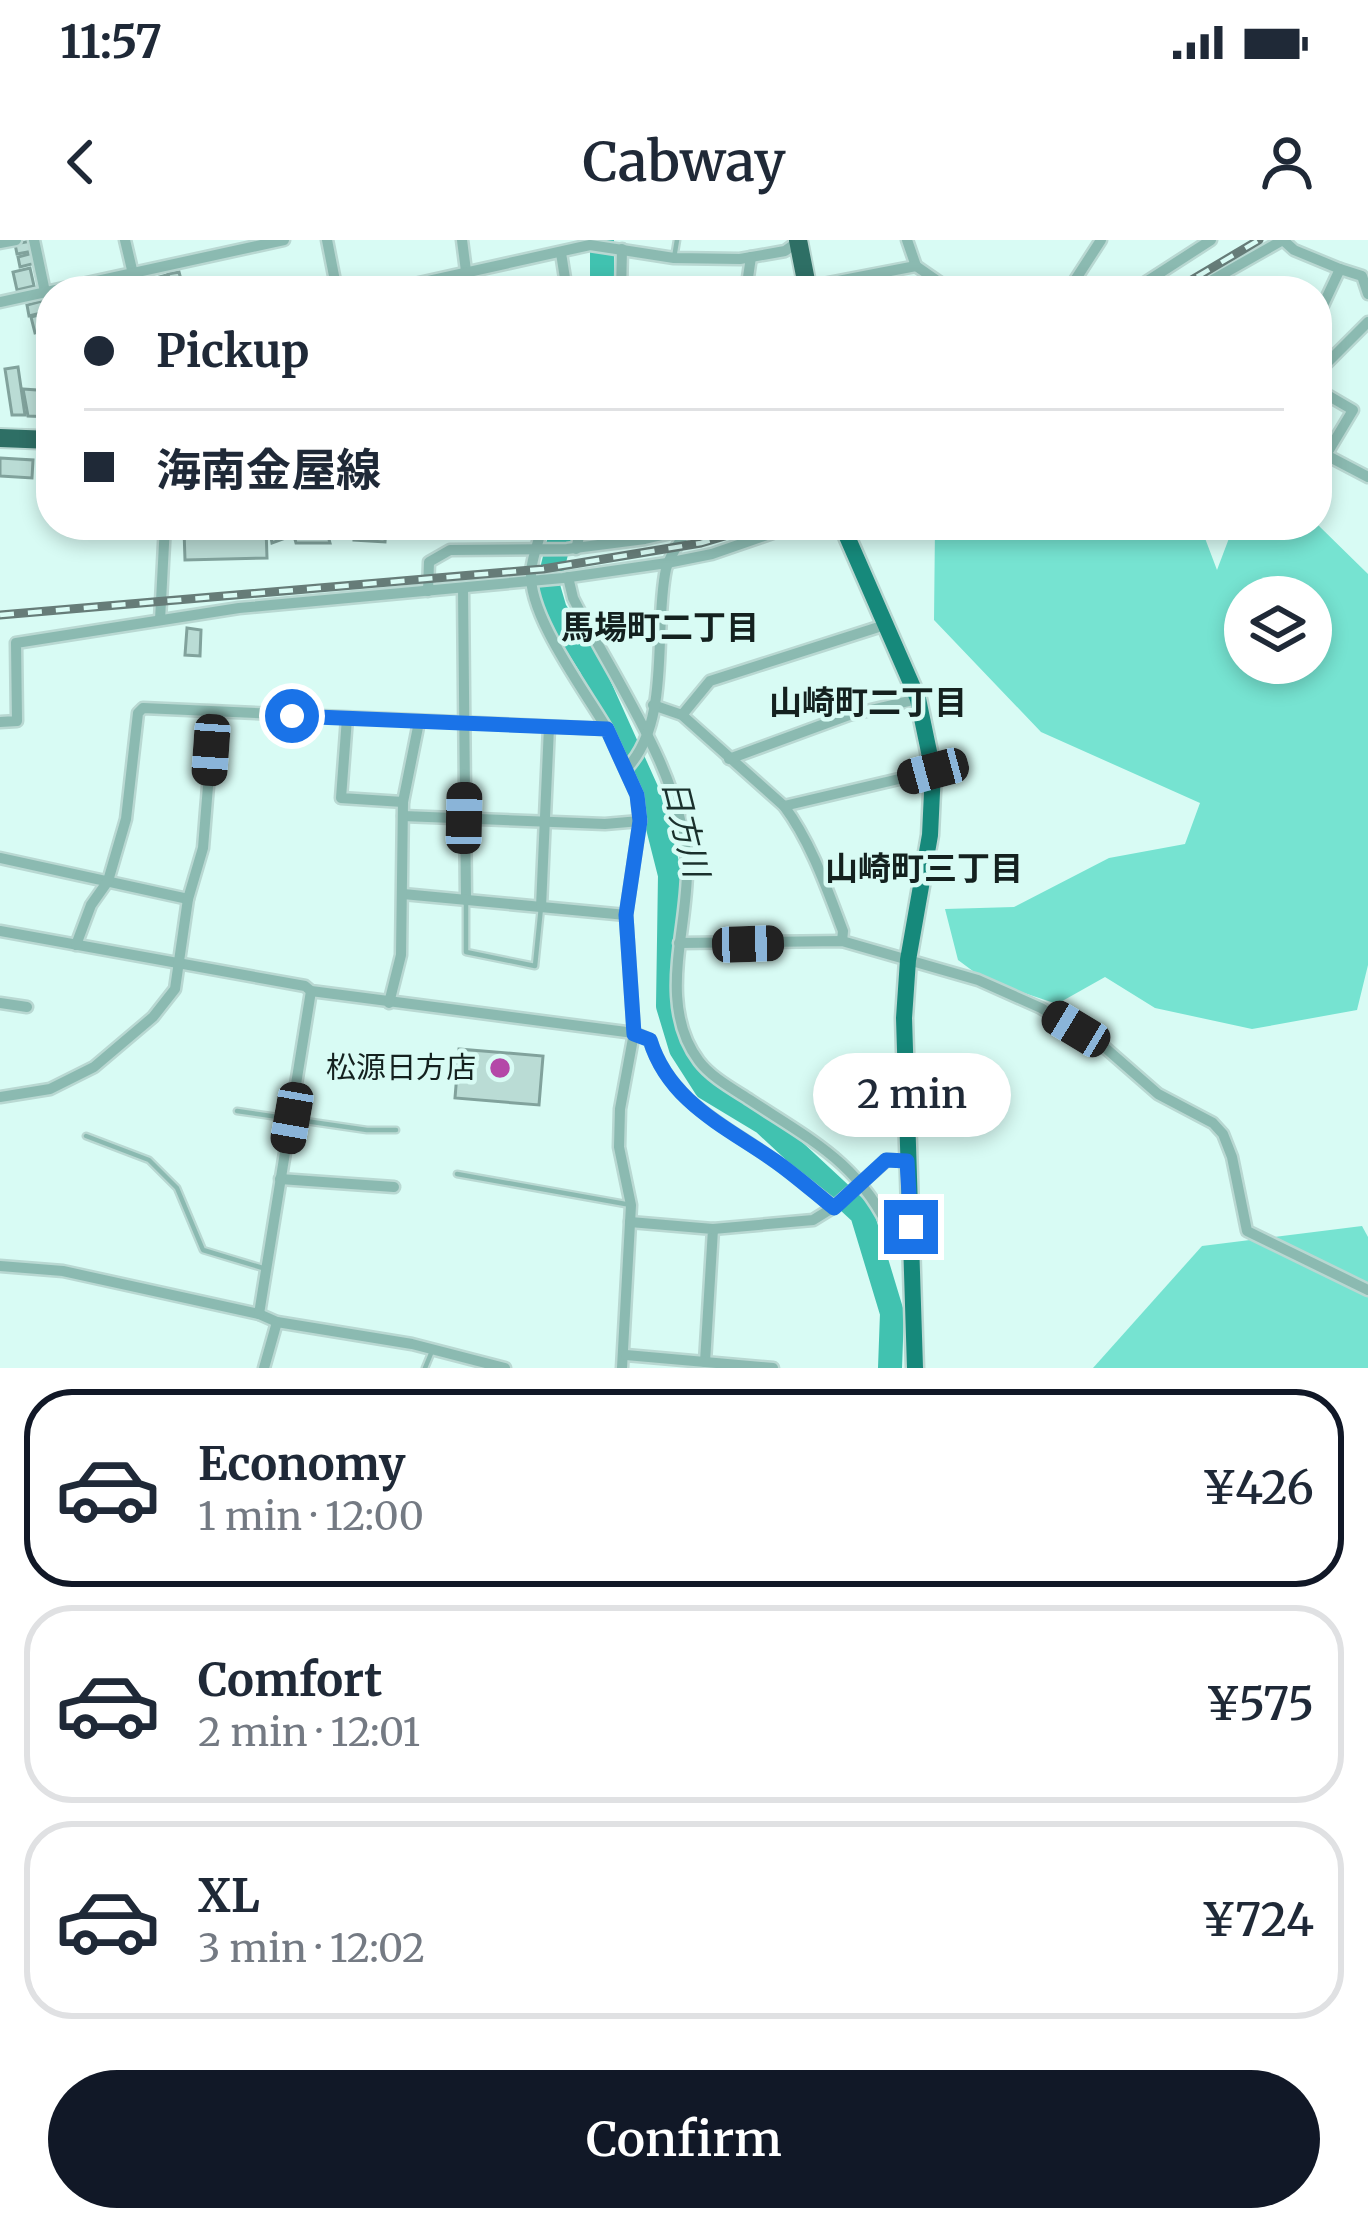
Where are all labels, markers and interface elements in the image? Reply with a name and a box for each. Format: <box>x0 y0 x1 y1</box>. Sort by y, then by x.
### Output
text: 11:57 <box>60 14 162 70</box>
text: Cabway <box>582 128 786 196</box>
icon: back <box>48 129 114 195</box>
icon: person <box>1254 129 1320 195</box>
text: Pickup <box>156 323 310 379</box>
text: 海南金屋線 <box>156 442 381 498</box>
map controls <box>1224 576 1332 684</box>
button: layers <box>1224 576 1332 684</box>
district label: 馬場町二丁目 <box>561 607 759 648</box>
district label: 山崎町二丁目 <box>769 682 967 723</box>
route start <box>265 689 319 743</box>
car <box>191 713 231 787</box>
car <box>894 744 972 798</box>
water label: 日方川 <box>654 775 718 884</box>
car <box>445 782 483 854</box>
district label: 山崎町三丁目 <box>825 848 1023 889</box>
car <box>711 925 785 963</box>
car <box>1036 995 1116 1063</box>
place label: 松源日方店 <box>326 1048 476 1086</box>
callout: 2 min <box>812 1053 1010 1137</box>
marker: 松源日方店 <box>487 1055 513 1081</box>
text: 2 min <box>857 1070 967 1119</box>
car <box>268 1079 316 1157</box>
route end <box>884 1200 938 1254</box>
icon: car <box>54 1434 162 1542</box>
text: Economy <box>198 1436 406 1492</box>
text: ¥426 <box>1202 1460 1314 1516</box>
text: 1 min · 12:00 <box>198 1492 424 1541</box>
icon: car <box>54 1650 162 1758</box>
text: Comfort <box>198 1652 382 1708</box>
text: ¥575 <box>1206 1676 1314 1732</box>
text: 2 min · 12:01 <box>198 1708 420 1757</box>
icon: car <box>54 1866 162 1974</box>
text: XL <box>198 1868 260 1924</box>
text: ¥724 <box>1201 1892 1314 1948</box>
text: 3 min · 12:02 <box>198 1924 425 1973</box>
button: Confirm <box>48 2070 1320 2208</box>

